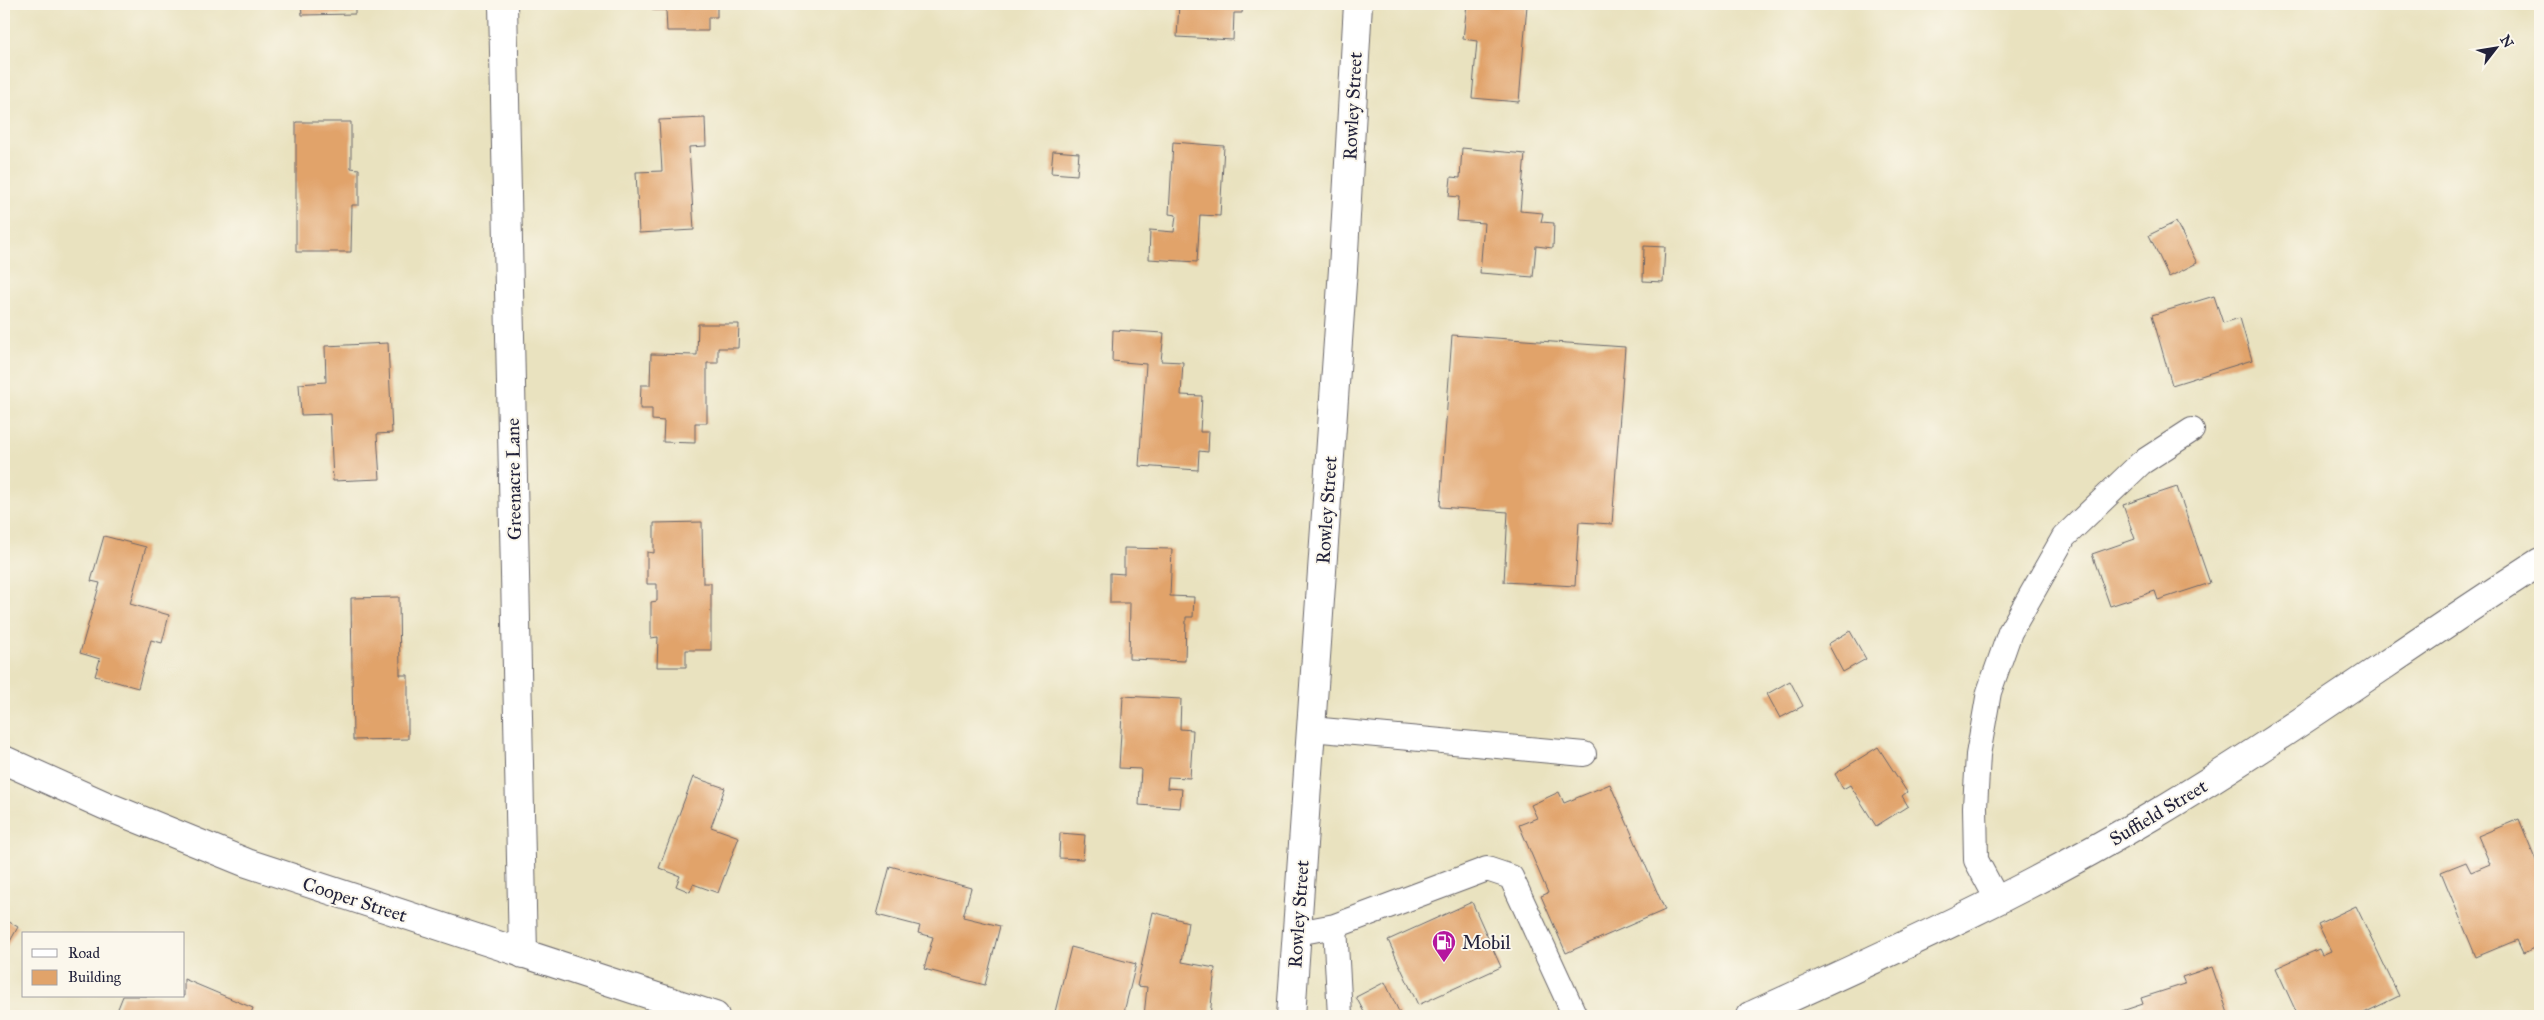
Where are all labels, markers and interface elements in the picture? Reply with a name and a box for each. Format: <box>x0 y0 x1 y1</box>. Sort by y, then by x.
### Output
north arrow <box>2472 22 2522 72</box>
text: N <box>2496 32 2517 51</box>
street label: Rowley Street <box>1338 51 1367 161</box>
street label: Greenacre Lane <box>501 418 526 540</box>
street label: Rowley Street <box>1311 455 1342 565</box>
street label: Suffield Street <box>2105 774 2212 851</box>
street label: Rowley Street <box>1283 859 1314 969</box>
street label: Cooper Street <box>300 872 410 927</box>
fuel station icon: Mobil <box>1431 929 1457 963</box>
place label: Mobil <box>1462 931 1511 954</box>
legend <box>22 932 185 998</box>
text: Road <box>68 944 100 962</box>
text: Building <box>68 968 122 986</box>

